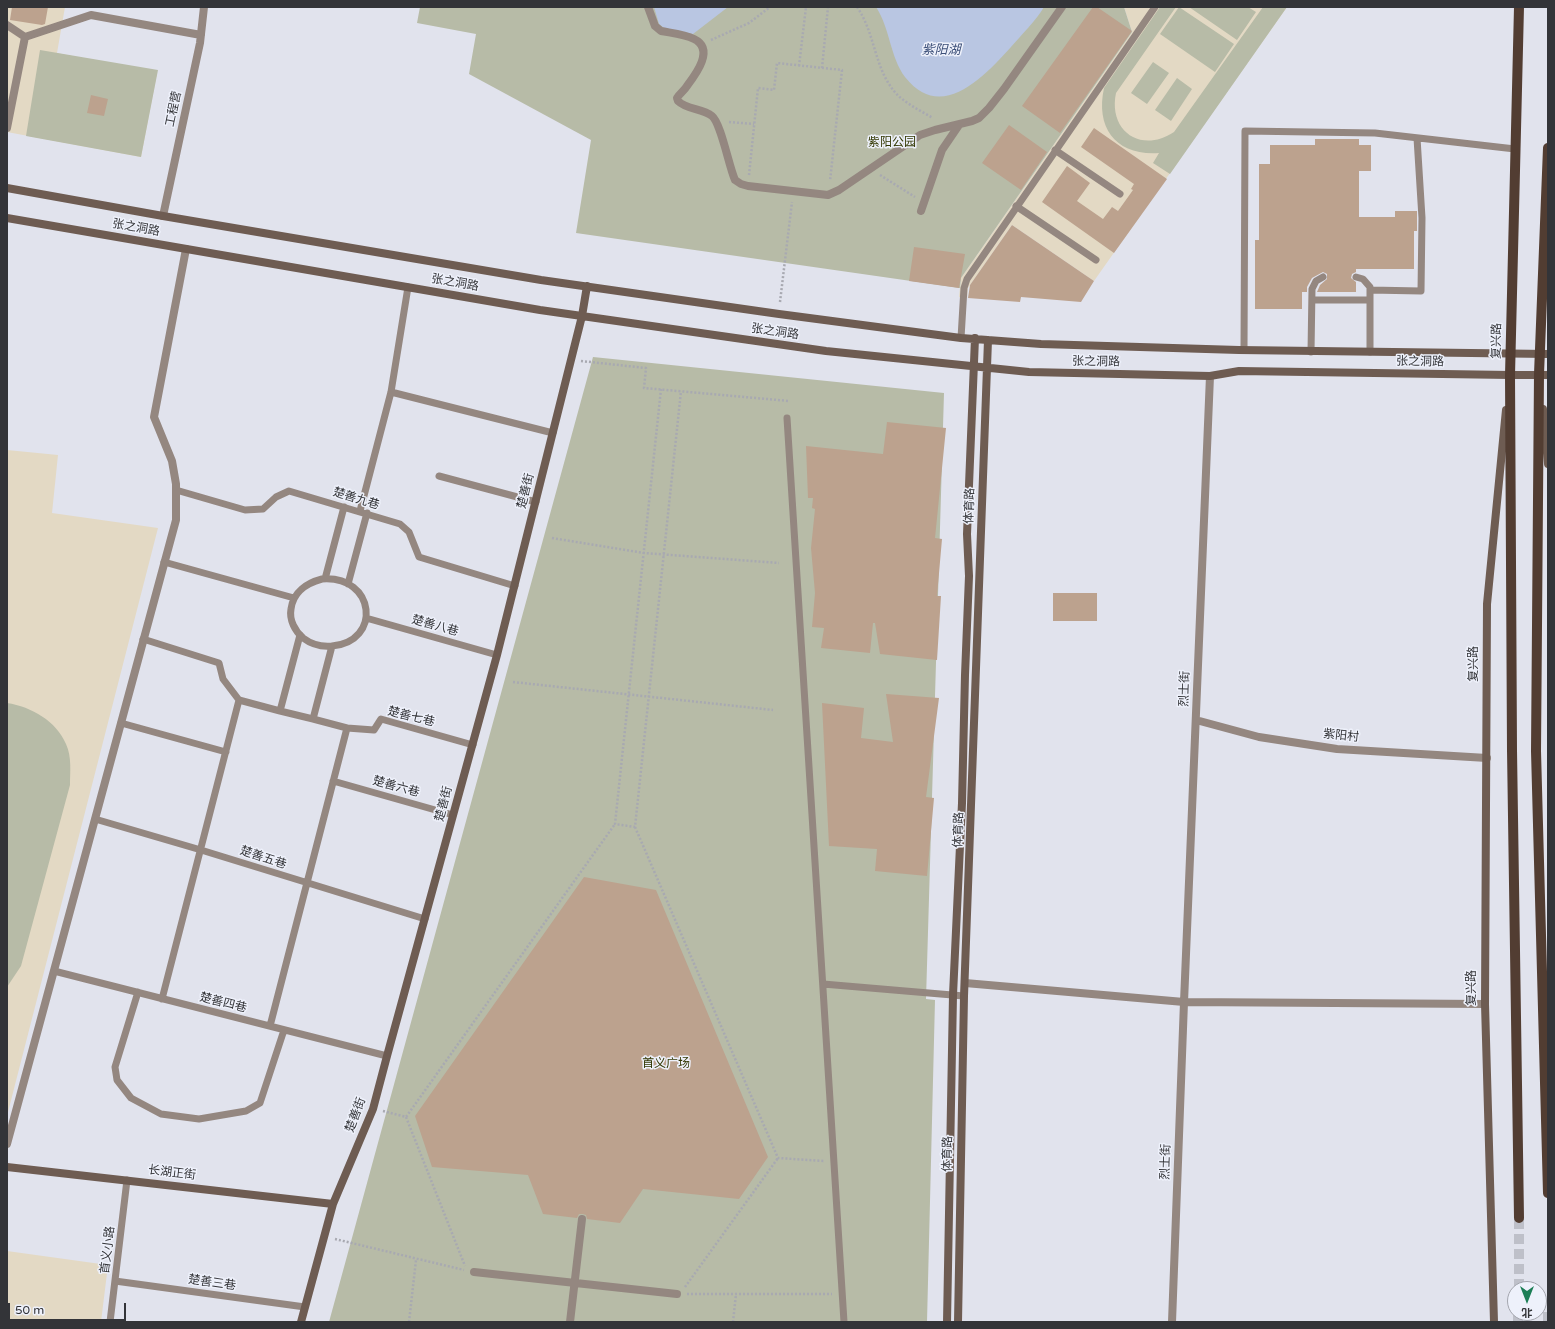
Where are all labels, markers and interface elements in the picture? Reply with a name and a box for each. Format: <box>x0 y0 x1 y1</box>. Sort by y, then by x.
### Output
water label: 紫阳湖 <box>922 43 960 59</box>
street label: 工程营 <box>163 90 185 128</box>
park label: 紫阳公园 <box>868 136 916 150</box>
street label: 张之洞路 <box>111 217 161 239</box>
street label: 张之洞路 <box>430 272 480 294</box>
street label: 张之洞路 <box>750 322 800 342</box>
street label: 复兴路 <box>1489 323 1505 359</box>
street label: 张之洞路 <box>1072 354 1120 370</box>
street label: 张之洞路 <box>1396 354 1444 370</box>
street label: 楚善街 <box>515 472 537 510</box>
street label: 楚善九巷 <box>331 485 381 513</box>
street label: 体育路 <box>962 488 978 524</box>
street label: 楚善八巷 <box>410 612 460 640</box>
street label: 复兴路 <box>1467 646 1481 682</box>
street label: 烈士街 <box>1177 671 1193 707</box>
street label: 楚善七巷 <box>386 704 436 730</box>
street label: 紫阳村 <box>1322 727 1360 745</box>
street label: 楚善六巷 <box>371 774 421 800</box>
street label: 楚善街 <box>432 785 456 823</box>
street label: 体育路 <box>951 812 967 848</box>
street label: 楚善五巷 <box>238 844 288 872</box>
street label: 复兴路 <box>1465 970 1479 1006</box>
street label: 楚善四巷 <box>198 990 248 1016</box>
park label: 首义广场 <box>642 1057 690 1071</box>
street label: 楚善街 <box>343 1096 369 1134</box>
street label: 体育路 <box>940 1136 956 1172</box>
street label: 烈士街 <box>1158 1144 1174 1180</box>
street label: 长湖正街 <box>147 1163 197 1183</box>
street label: 首义小路 <box>98 1225 118 1275</box>
street label: 楚善三巷 <box>187 1273 237 1293</box>
north arrow <box>1507 1281 1547 1321</box>
scale bar <box>10 1295 128 1321</box>
text: 50 m <box>15 1303 44 1317</box>
text: 北 <box>1522 1306 1533 1319</box>

